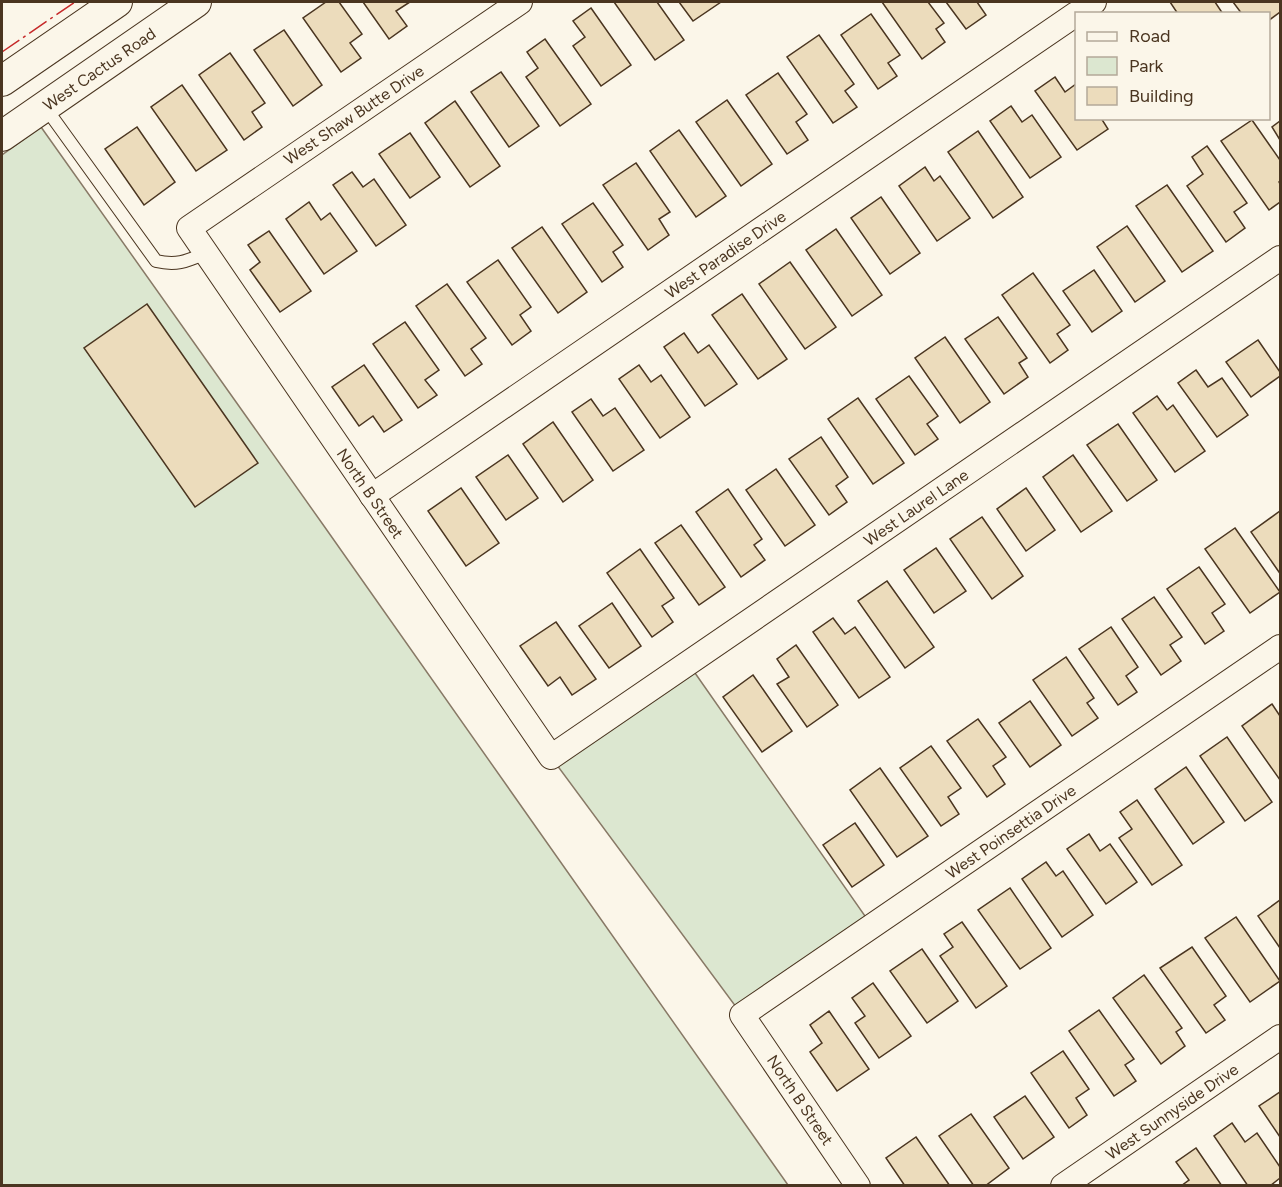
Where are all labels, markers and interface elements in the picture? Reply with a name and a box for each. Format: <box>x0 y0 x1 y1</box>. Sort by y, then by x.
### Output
legend <box>1075 12 1270 120</box>
street label: West Cactus Road <box>39 23 159 114</box>
text: Road <box>1129 25 1170 47</box>
text: Park <box>1129 55 1164 77</box>
street label: West Shaw Butte Drive <box>280 61 428 169</box>
text: Building <box>1129 85 1194 107</box>
street label: West Paradise Drive <box>661 206 789 302</box>
street label: North B Street <box>333 445 408 542</box>
street label: West Laurel Lane <box>860 465 972 550</box>
street label: West Poinsettia Drive <box>942 780 1079 882</box>
street label: North B Street <box>763 1051 837 1149</box>
street label: West Sunnyside Drive <box>1102 1059 1242 1163</box>

